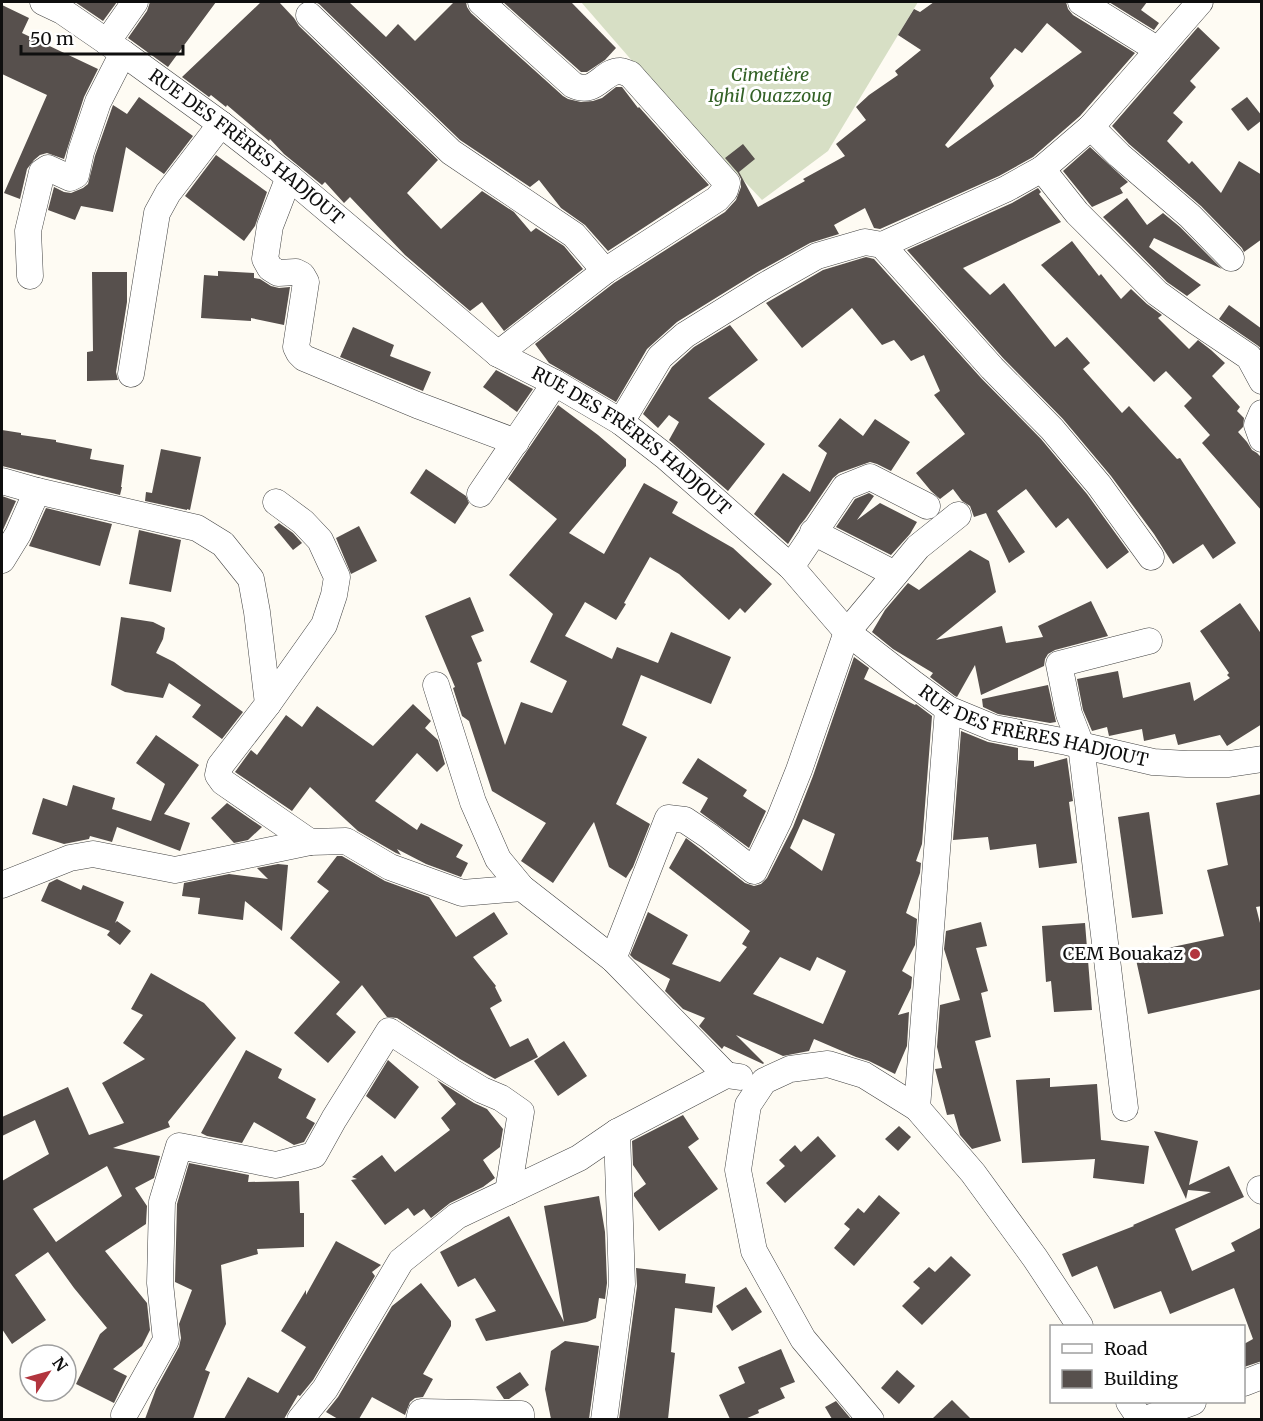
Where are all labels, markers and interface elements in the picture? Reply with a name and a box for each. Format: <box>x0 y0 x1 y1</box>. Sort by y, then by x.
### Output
scale bar <box>21 18 183 56</box>
text: 50 m <box>30 27 74 50</box>
park label: Cimetière Ighil Ouazzoug <box>708 63 832 107</box>
street label: RUE DES FRÈRES HADJOUT <box>145 64 349 230</box>
street label: RUE DES FRÈRES HADJOUT <box>528 361 736 520</box>
street label: RUE DES FRÈRES HADJOUT <box>915 680 1151 772</box>
place label: CEM Bouakaz <box>1063 942 1183 965</box>
marker: CEM Bouakaz <box>1188 947 1202 961</box>
legend <box>1050 1325 1245 1403</box>
text: Road <box>1104 1337 1148 1360</box>
north arrow <box>18 1343 78 1403</box>
text: N <box>48 1353 72 1375</box>
text: Building <box>1104 1367 1178 1390</box>

